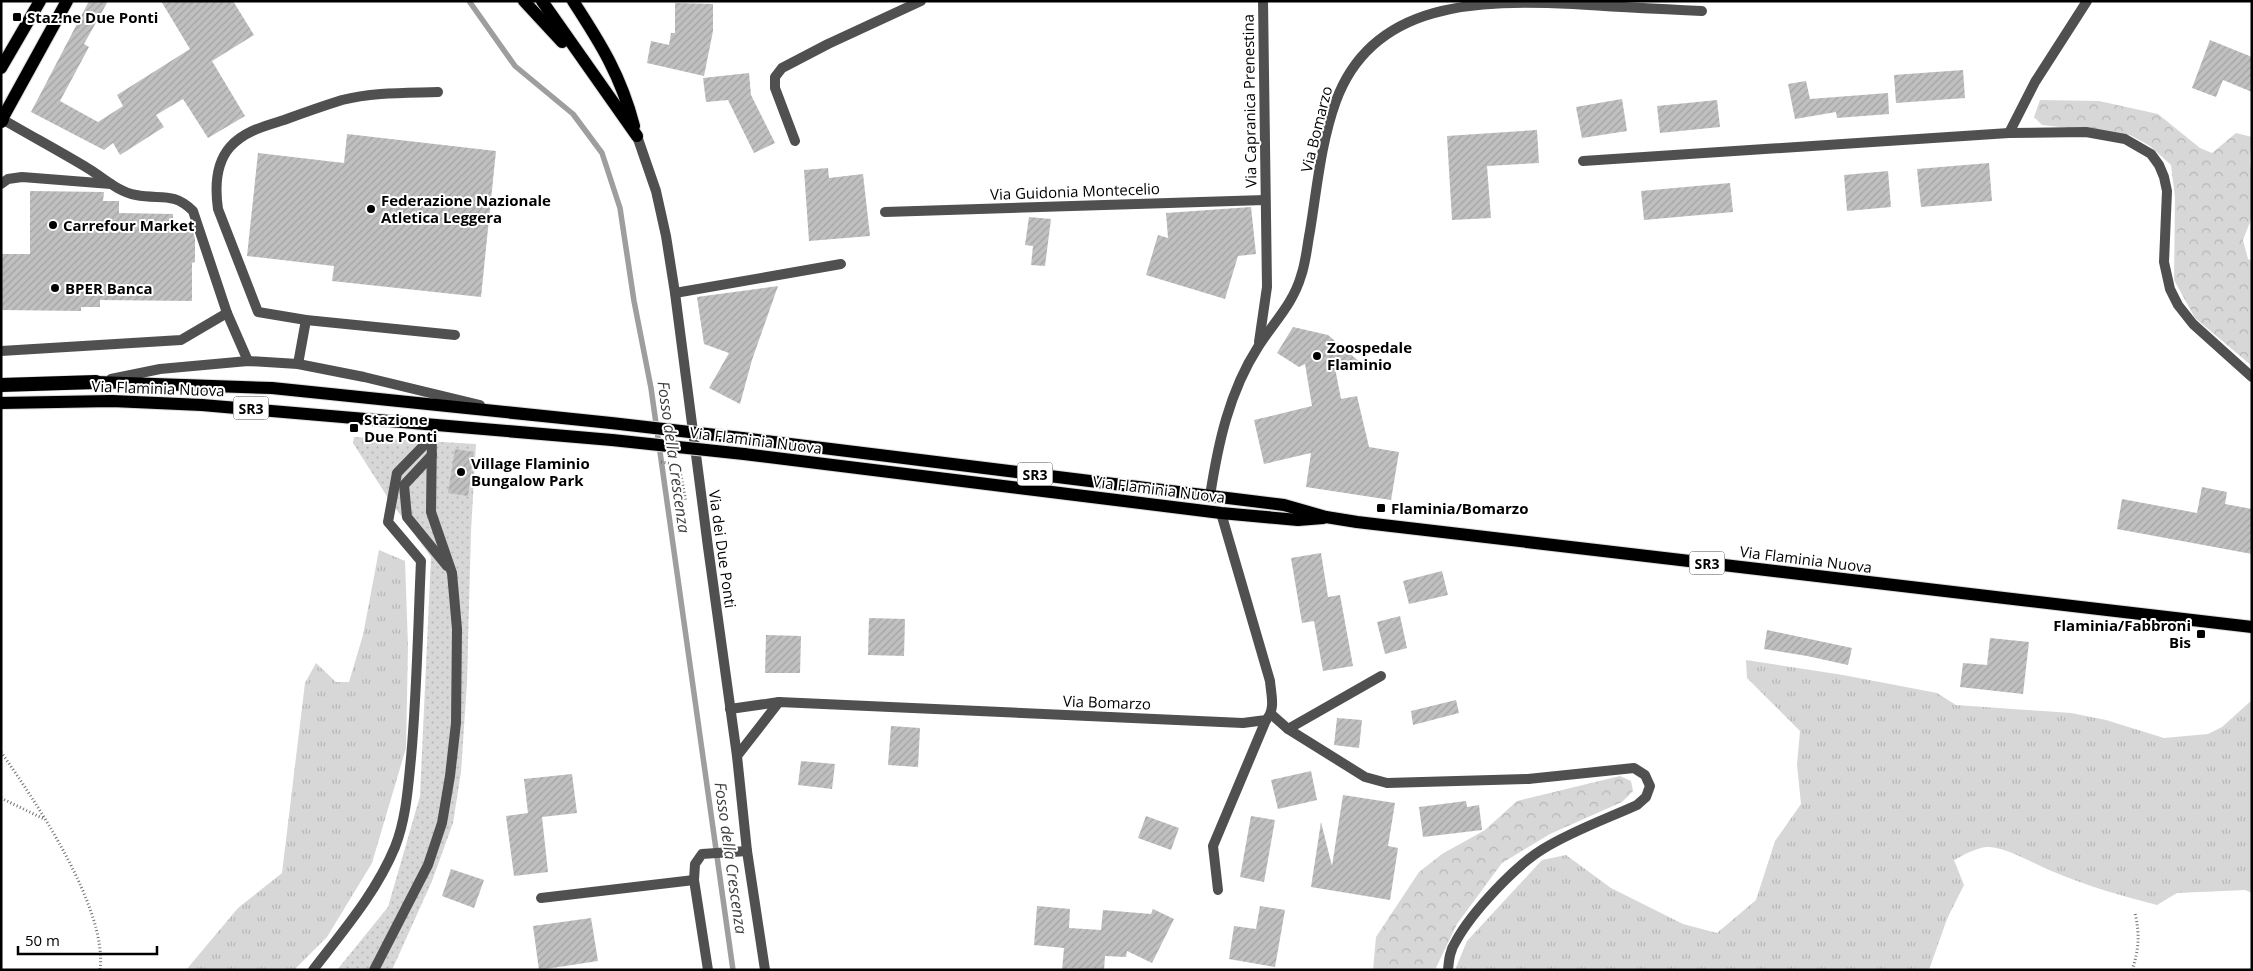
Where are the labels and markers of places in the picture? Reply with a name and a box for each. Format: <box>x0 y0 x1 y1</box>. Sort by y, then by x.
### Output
place label: Staz.ne Due Ponti <box>27 7 158 27</box>
marker: Staz.ne Due Ponti <box>11 11 23 23</box>
place label: Federazione Nazionale Atletica Leggera <box>381 190 551 227</box>
marker: Federazione Nazionale Atletica Leggera <box>365 203 377 215</box>
place label: Carrefour Market <box>63 215 195 235</box>
marker: Carrefour Market <box>47 219 59 231</box>
place label: BPER Banca <box>65 278 152 298</box>
marker: BPER Banca <box>49 282 61 294</box>
place label: Zoospedale Flaminio <box>1327 337 1412 374</box>
marker: Zoospedale Flaminio <box>1311 350 1323 362</box>
place label: Stazione Due Ponti <box>364 409 437 446</box>
marker: Stazione Due Ponti <box>348 422 360 434</box>
place label: Village Flaminio Bungalow Park <box>471 453 590 490</box>
marker: Village Flaminio Bungalow Park <box>455 466 467 478</box>
place label: Flaminia/Bomarzo <box>1391 498 1528 518</box>
marker: Flaminia/Bomarzo <box>1375 502 1387 514</box>
place label: Flaminia/Fabbroni Bis <box>2053 615 2191 652</box>
marker: Flaminia/Fabbroni Bis <box>2195 628 2207 640</box>

